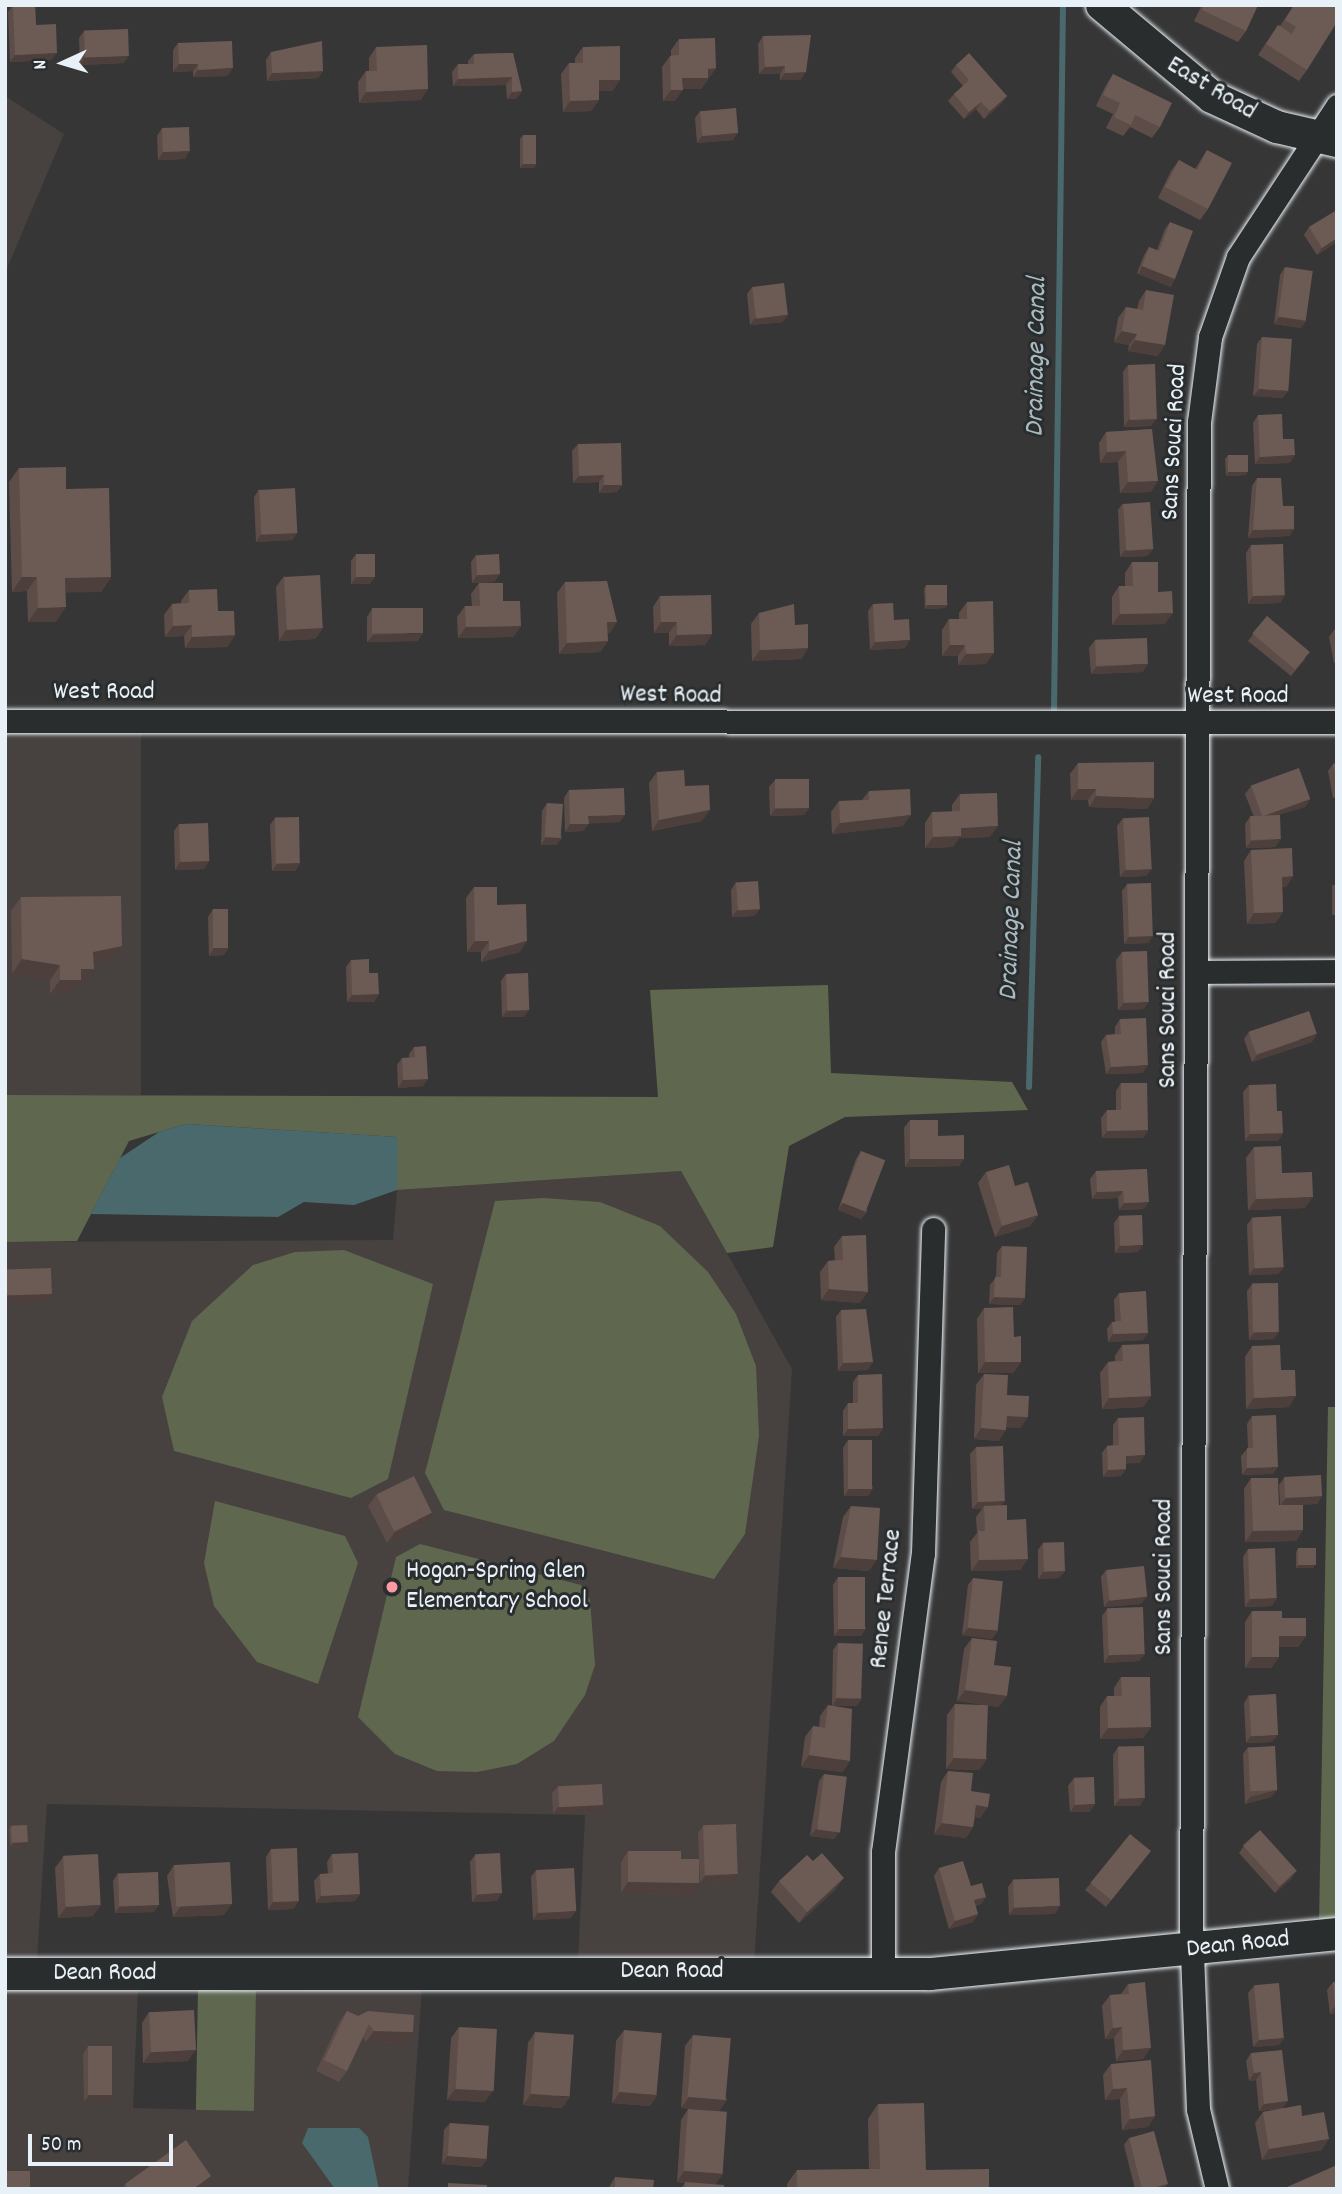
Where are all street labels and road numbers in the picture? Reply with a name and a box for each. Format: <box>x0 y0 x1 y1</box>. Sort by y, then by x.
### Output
street label: East Road <box>1160 50 1262 128</box>
street label: Sans Souci Road <box>1155 363 1195 521</box>
street label: West Road <box>53 677 155 709</box>
street label: West Road <box>620 680 722 712</box>
street label: West Road <box>1187 681 1289 713</box>
street label: Sans Souci Road <box>1153 932 1185 1088</box>
street label: Sans Souci Road <box>1149 1499 1181 1655</box>
street label: Renee Terrace <box>864 1528 910 1670</box>
street label: Dean Road <box>1185 1924 1291 1966</box>
street label: Dean Road <box>620 1956 724 1988</box>
street label: Dean Road <box>53 1958 157 1990</box>

